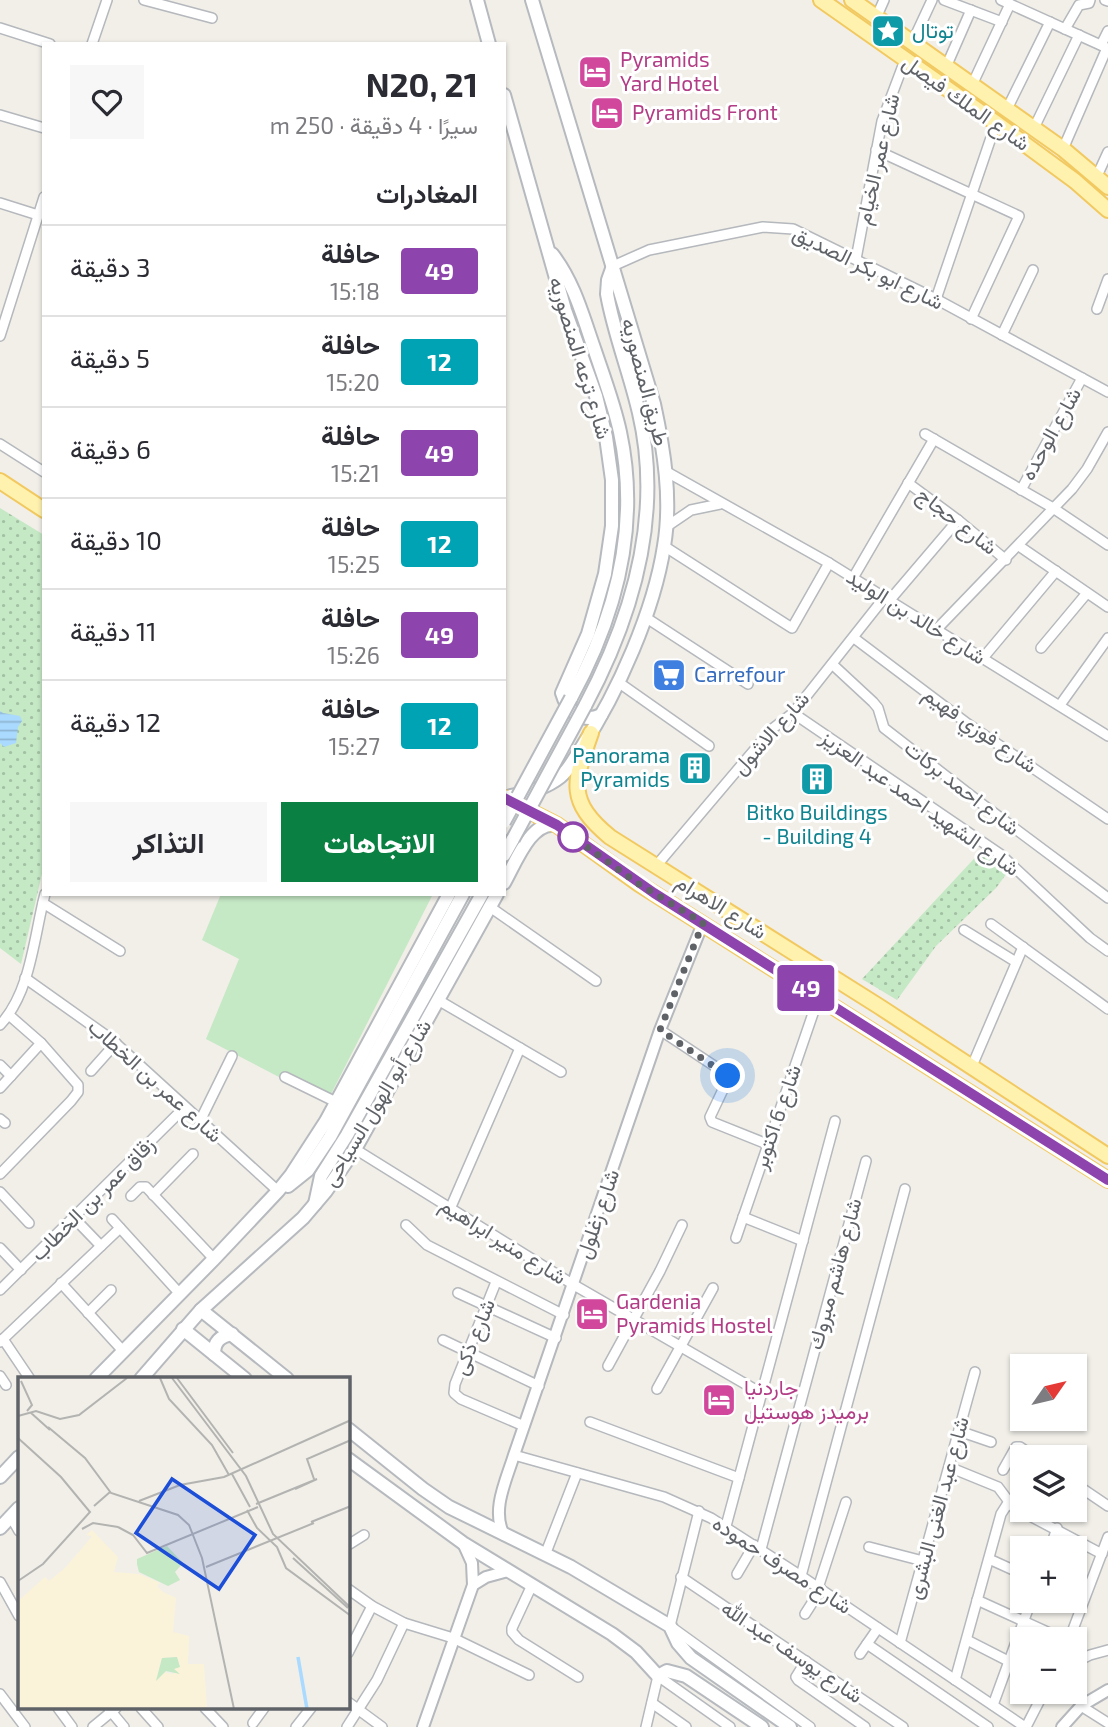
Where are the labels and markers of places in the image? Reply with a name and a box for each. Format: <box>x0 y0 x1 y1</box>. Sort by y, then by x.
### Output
place icon: توتال <box>869 12 907 50</box>
place label: توتال <box>912 17 954 44</box>
place label: Pyramids Yard Hotel <box>620 46 719 95</box>
hotel icon: Pyramids Yard Hotel <box>576 53 614 91</box>
hotel icon: Pyramids Front <box>588 94 626 132</box>
place label: Pyramids Front <box>632 99 778 124</box>
supermarket icon: Carrefour <box>650 656 688 694</box>
place label: Carrefour <box>694 661 786 686</box>
place label: Panorama Pyramids <box>572 742 670 791</box>
building icon: Panorama Pyramids <box>676 749 714 787</box>
building icon: Bitko Buildings - Building 4 <box>798 760 836 798</box>
place label: Bitko Buildings - Building 4 <box>746 799 888 848</box>
unlabelled marker <box>558 822 588 852</box>
place label: Gardenia Pyramids Hostel <box>616 1288 773 1337</box>
hotel icon: Gardenia Pyramids Hostel <box>573 1295 611 1333</box>
place label: جاردنيا برميدز هوستيل <box>744 1374 869 1425</box>
hotel icon: جاردنيا برميدز هوستيل <box>700 1381 738 1419</box>

